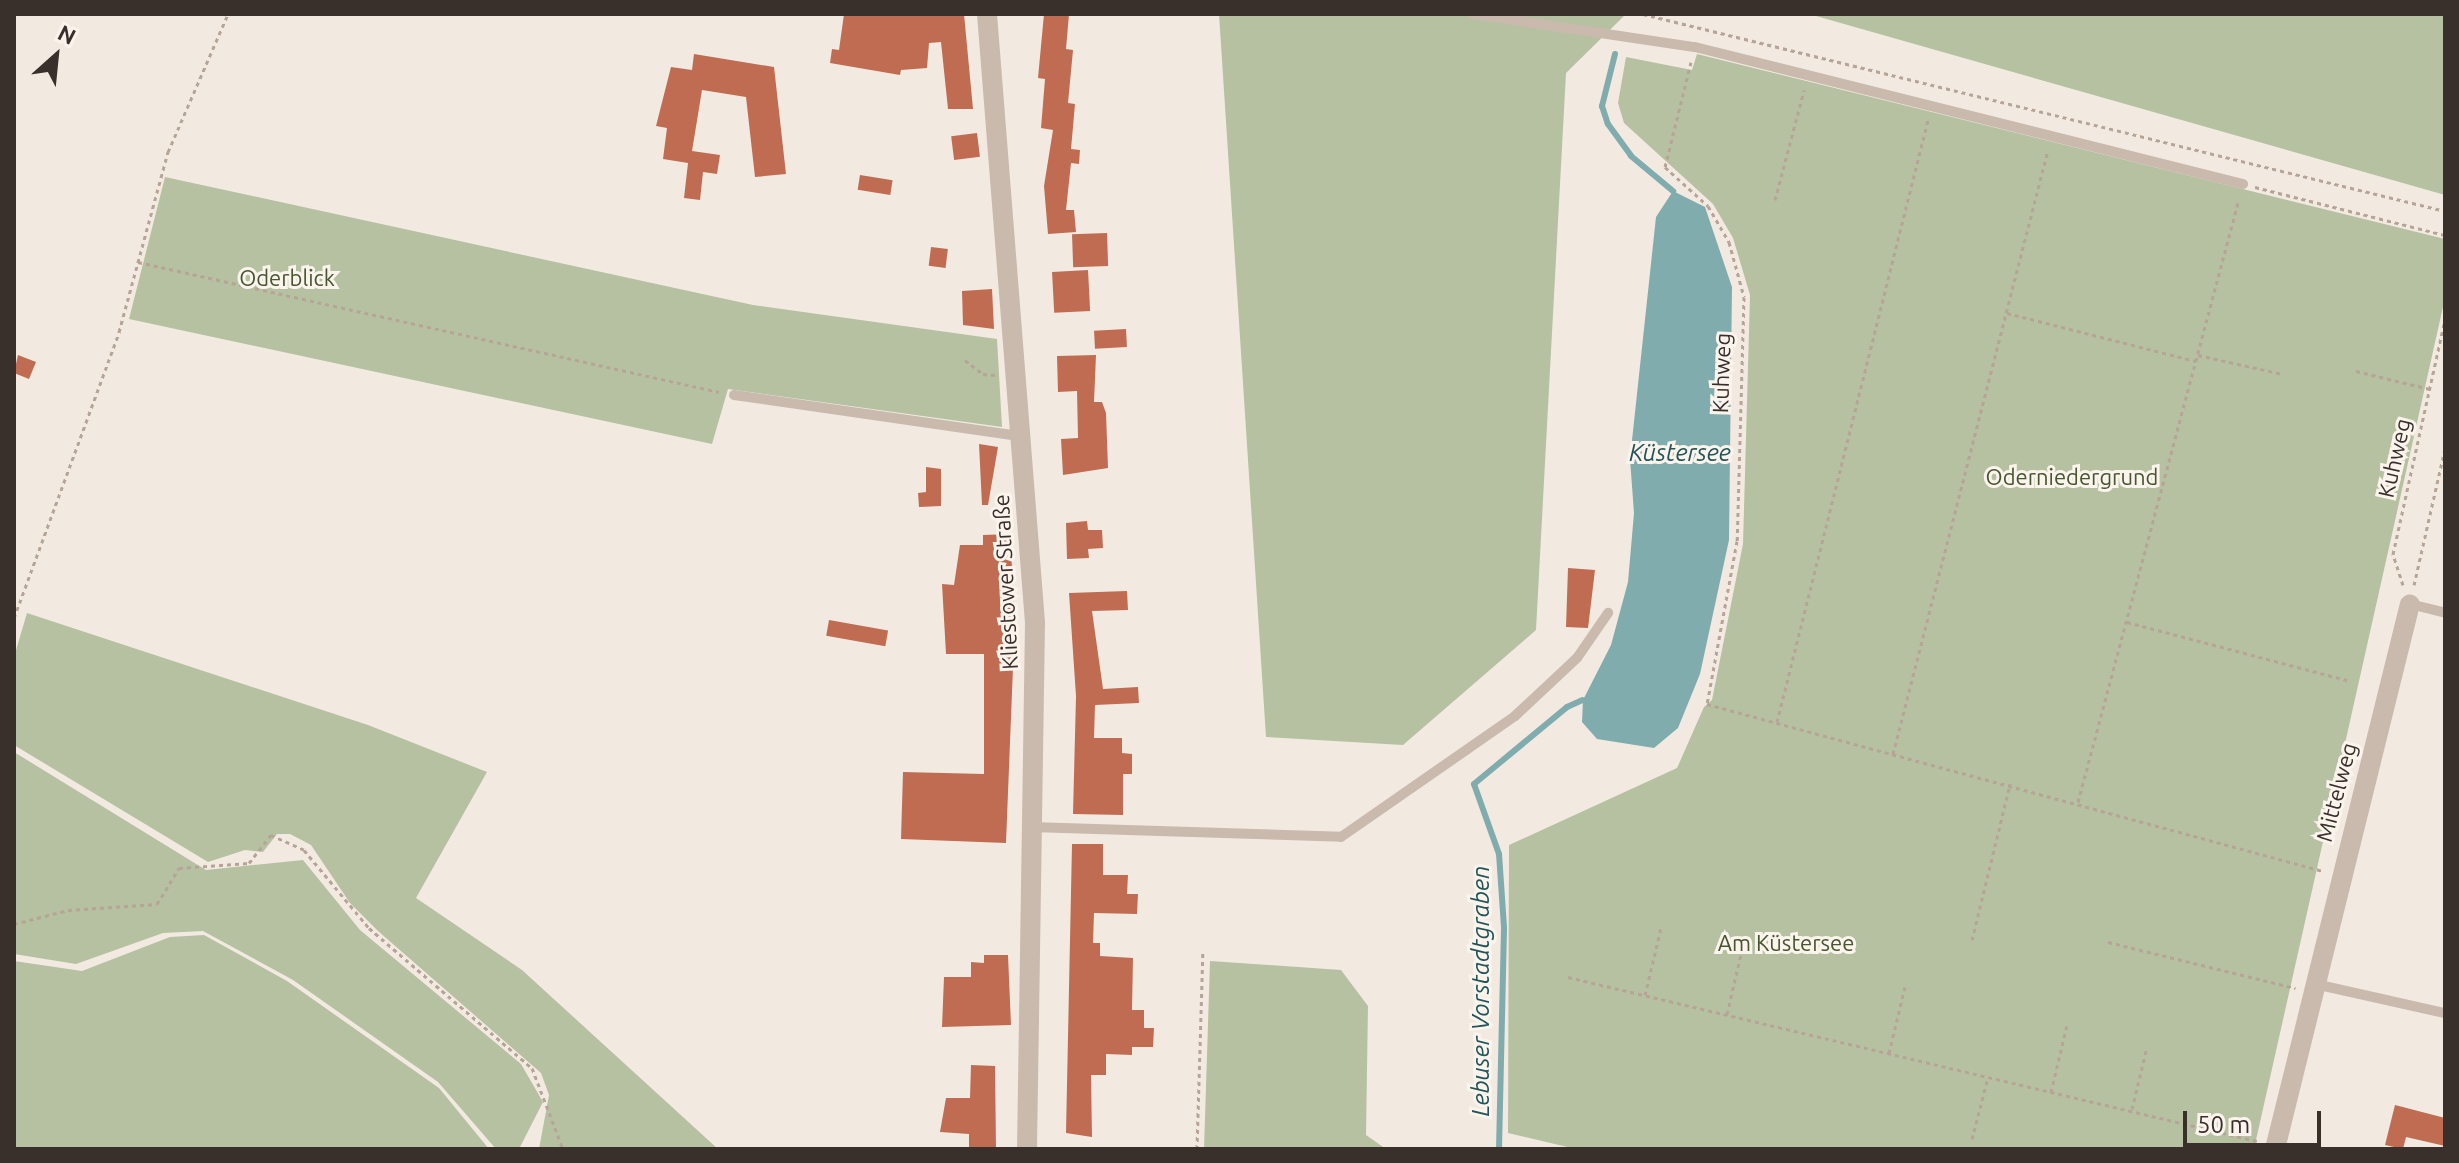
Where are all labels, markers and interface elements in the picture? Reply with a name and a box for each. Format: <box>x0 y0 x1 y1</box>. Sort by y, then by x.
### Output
north arrow <box>16 16 96 96</box>
text: N <box>54 19 80 49</box>
park label: Oderblick <box>239 265 335 291</box>
street label: Kuhweg <box>1706 332 1736 414</box>
street label: Kuhweg <box>2372 416 2416 500</box>
water label: Küstersee <box>1629 439 1731 467</box>
park label: Oderniedergrund <box>1986 464 2158 490</box>
street label: Kliestower Straße <box>987 494 1023 670</box>
street label: Mittelweg <box>2310 740 2362 844</box>
water label: Lebuser Vorstadtgraben <box>1467 866 1495 1116</box>
park label: Am Küstersee <box>1718 930 1854 956</box>
scale bar <box>2187 1095 2325 1145</box>
text: 50 m <box>2197 1111 2250 1138</box>

